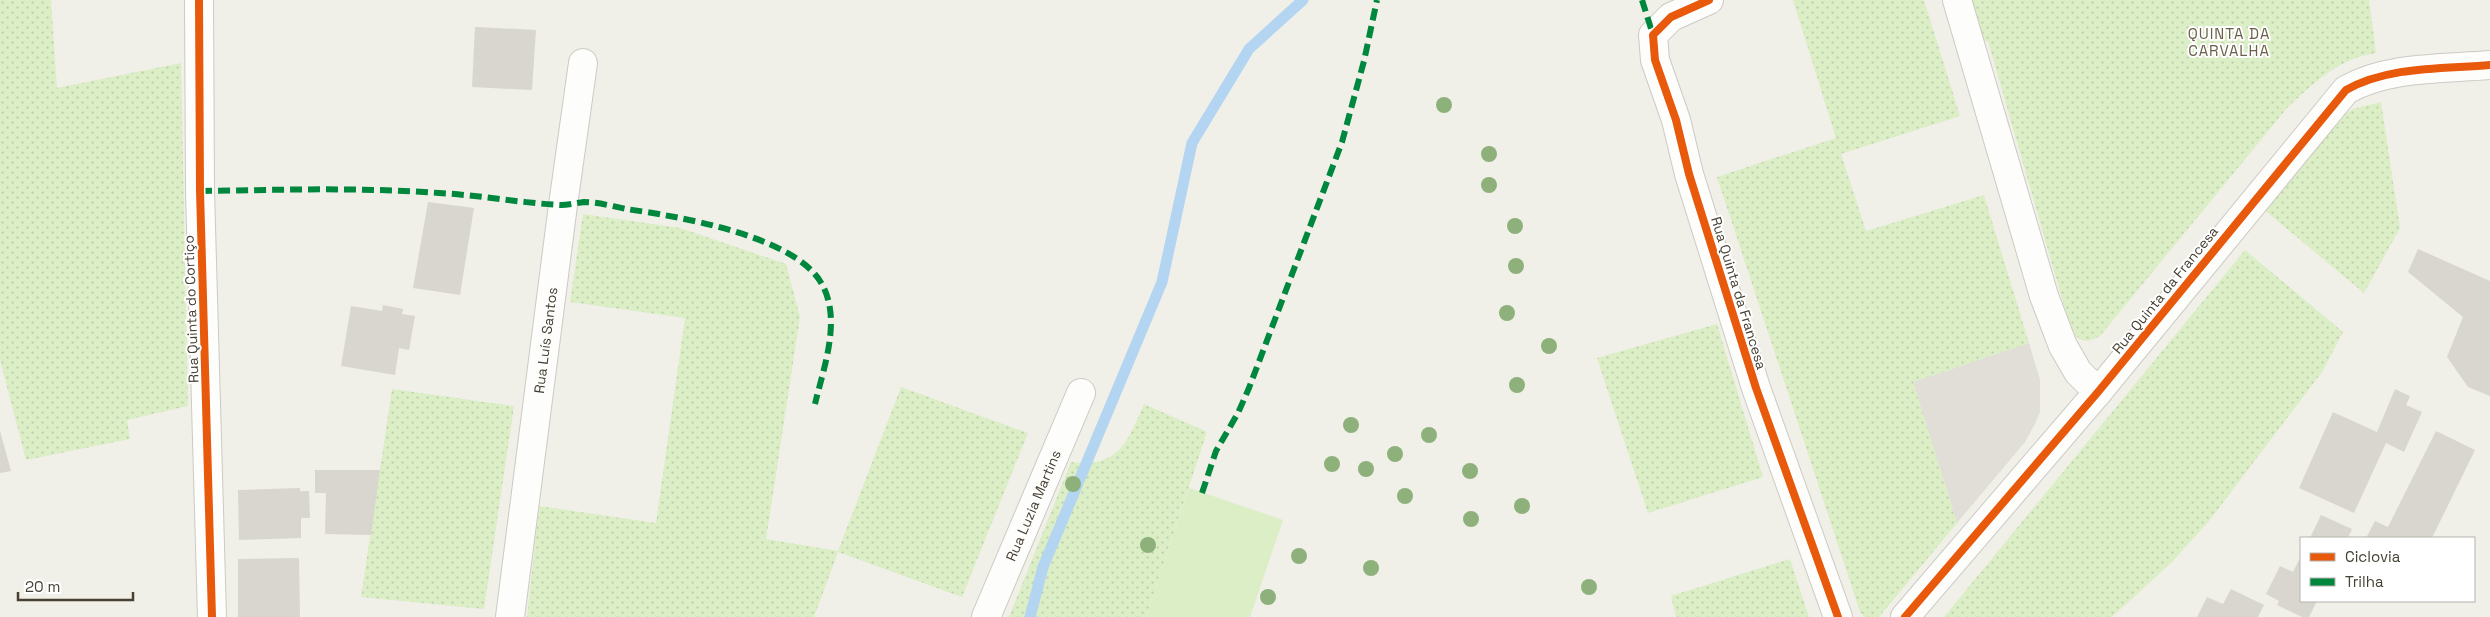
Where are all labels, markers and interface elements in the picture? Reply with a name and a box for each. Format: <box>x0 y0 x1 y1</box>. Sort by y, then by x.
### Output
district label: QUINTA DA CARVALHA <box>2188 24 2270 60</box>
street label: Rua Quinta da Francesa <box>1707 214 1771 372</box>
street label: Rua Quinta da Francesa <box>2108 223 2222 357</box>
street label: Rua Quinta do Cortiço <box>179 235 203 383</box>
street label: Rua Luís Santos <box>530 286 561 394</box>
street label: Rua Luzia Martins <box>1002 447 1065 564</box>
legend <box>2300 537 2475 602</box>
text: Ciclovia <box>2345 547 2401 566</box>
scale bar <box>18 570 132 602</box>
text: Trilha <box>2345 572 2384 591</box>
text: 20 m <box>25 577 60 596</box>

